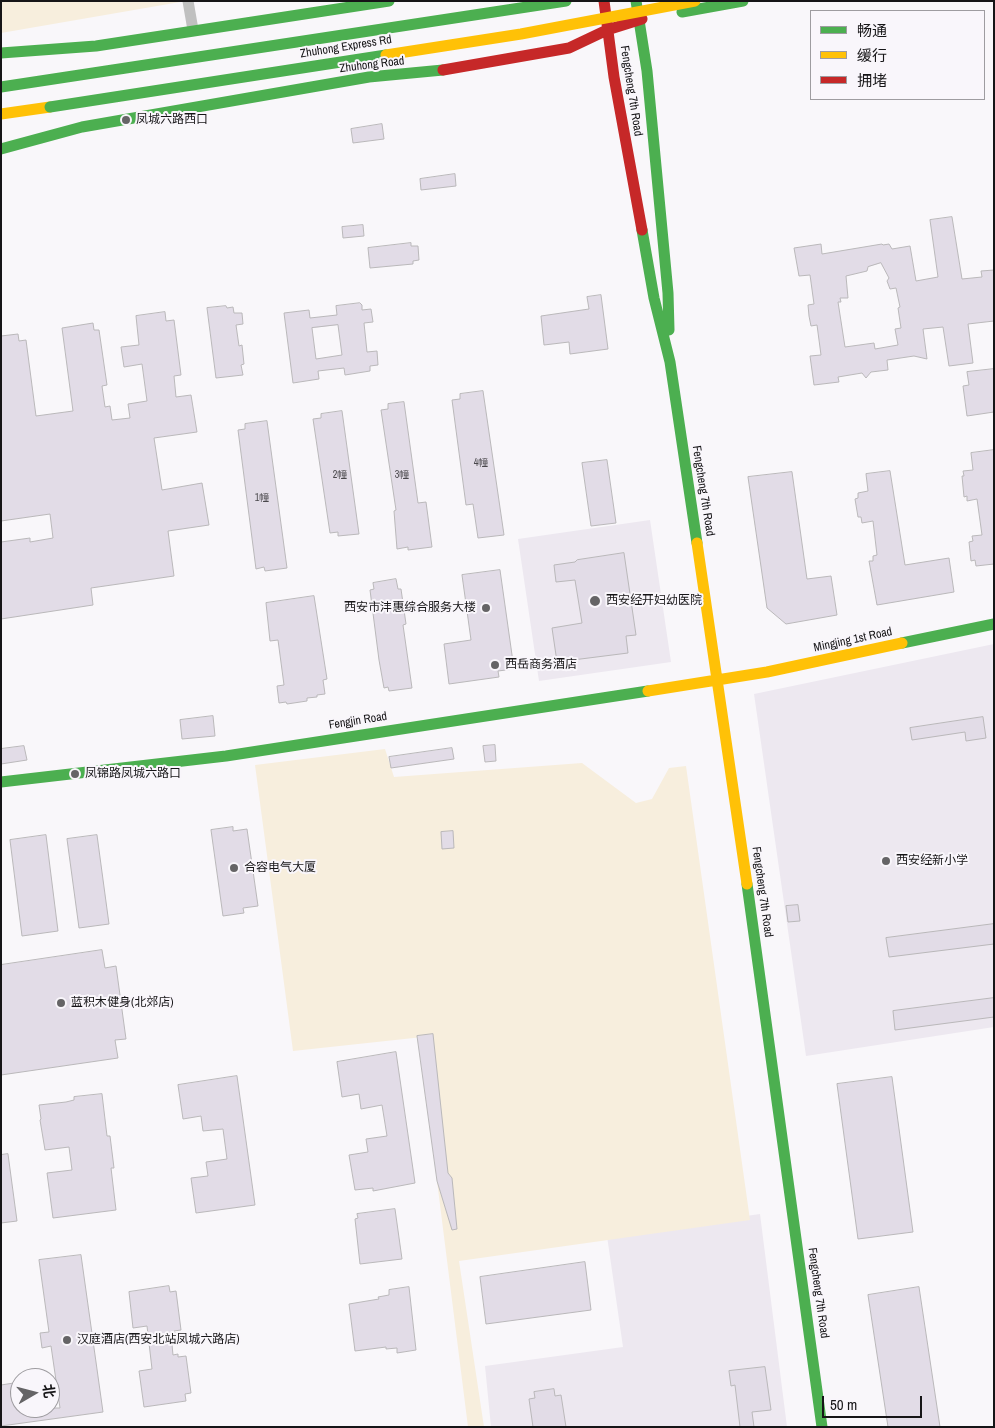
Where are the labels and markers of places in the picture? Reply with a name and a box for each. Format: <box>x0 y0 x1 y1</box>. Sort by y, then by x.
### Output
place label: 凤城六路西口 <box>136 113 208 127</box>
marker: 凤城六路西口 <box>120 114 132 126</box>
marker: 西安经开妇幼医院 <box>588 594 602 608</box>
place label: 西安经开妇幼医院 <box>606 594 702 608</box>
place label: 西安市沣惠综合服务大楼 <box>344 601 476 615</box>
marker: 西安市沣惠综合服务大楼 <box>480 602 492 614</box>
place label: 西岳商务酒店 <box>505 658 577 672</box>
marker: 西岳商务酒店 <box>489 659 501 671</box>
place label: 凤锦路凤城六路口 <box>85 767 181 781</box>
marker: 凤锦路凤城六路口 <box>69 768 81 780</box>
place label: 西安经新小学 <box>896 854 968 868</box>
marker: 西安经新小学 <box>880 855 892 867</box>
place label: 合容电气大厦 <box>244 861 316 875</box>
marker: 合容电气大厦 <box>228 862 240 874</box>
place label: 蓝积木健身(北郊店) <box>71 996 174 1010</box>
marker: 蓝积木健身(北郊店) <box>55 997 67 1009</box>
place label: 汉庭酒店(西安北站凤城六路店) <box>77 1333 240 1347</box>
marker: 汉庭酒店(西安北站凤城六路店) <box>61 1334 73 1346</box>

